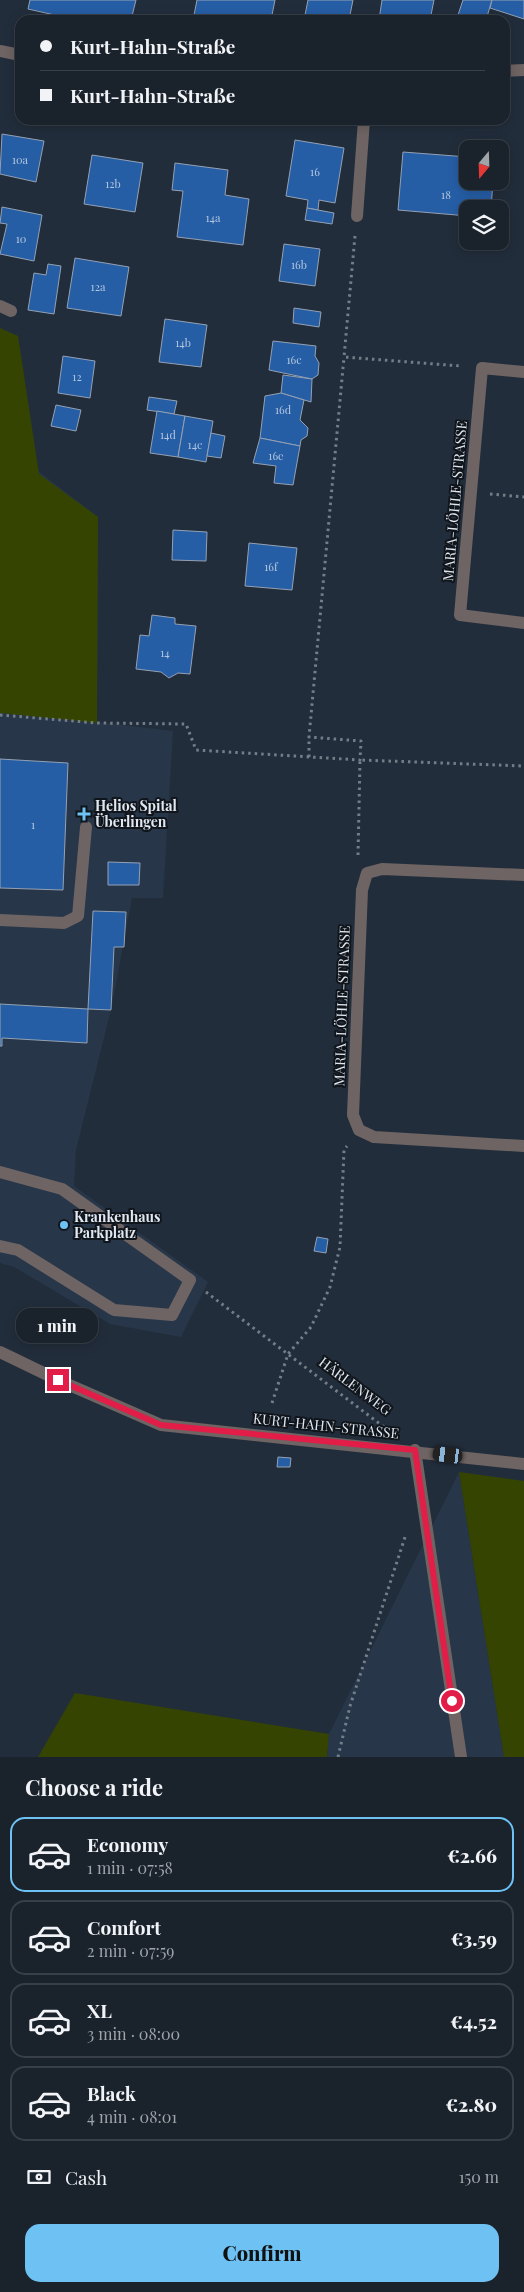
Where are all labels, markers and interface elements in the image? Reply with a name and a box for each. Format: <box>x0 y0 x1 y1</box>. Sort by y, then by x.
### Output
text: Kurt-Hahn-Straße <box>70 33 235 59</box>
text: Kurt-Hahn-Straße <box>70 82 235 108</box>
north arrow <box>459 140 509 190</box>
map controls <box>459 140 509 250</box>
house number: 10a <box>12 152 29 167</box>
house number: 16 <box>310 164 320 179</box>
house number: 12b <box>105 176 121 191</box>
house number: 18 <box>441 187 451 202</box>
button: layers <box>459 200 509 250</box>
house number: 14a <box>206 210 221 225</box>
house number: 10 <box>16 231 27 246</box>
house number: 16b <box>291 257 307 272</box>
house number: 12a <box>91 279 106 294</box>
house number: 14b <box>175 335 191 350</box>
house number: 16c <box>286 352 302 367</box>
house number: 12 <box>72 369 82 384</box>
house number: 16d <box>275 402 292 417</box>
street label: MARIA-LÖHLE-STRASSE <box>438 420 471 582</box>
house number: 14d <box>160 427 177 442</box>
house number: 14c <box>188 437 202 452</box>
house number: 16e <box>268 448 284 463</box>
house number: 16f <box>264 559 279 574</box>
house number: 14 <box>160 645 170 660</box>
place label: Helios Spital Überlingen <box>95 796 178 831</box>
marker: Helios Spital Überlingen <box>77 807 91 821</box>
house number: 1 <box>31 817 35 832</box>
street label: MARIA-LÖHLE-STRASSE <box>329 925 354 1087</box>
place label: Krankenhaus Parkplatz <box>74 1207 161 1242</box>
marker: Krankenhaus Parkplatz <box>58 1219 70 1231</box>
callout: 1 min <box>17 1308 99 1342</box>
text: 1 min <box>37 1315 77 1336</box>
street label: HÄRLENWEG <box>315 1352 395 1419</box>
route end <box>47 1369 69 1391</box>
street label: KURT-HAHN-STRASSE <box>252 1408 400 1443</box>
car <box>432 1446 463 1464</box>
route start <box>441 1690 463 1712</box>
text: Choose a ride <box>25 1772 163 1802</box>
text: Economy <box>87 1831 168 1857</box>
icon: car <box>27 1832 72 1877</box>
text: €2.66 <box>447 1842 497 1868</box>
text: 1 min · 07:58 <box>87 1857 173 1878</box>
text: Comfort <box>87 1914 161 1940</box>
icon: car <box>27 1915 72 1960</box>
text: €3.59 <box>451 1925 497 1951</box>
text: 2 min · 07:59 <box>87 1940 174 1961</box>
text: XL <box>87 1997 112 2023</box>
icon: car <box>27 1998 72 2043</box>
text: €4.52 <box>450 2008 497 2034</box>
text: 3 min · 08:00 <box>87 2023 180 2044</box>
text: Black <box>87 2080 136 2106</box>
icon: car <box>27 2081 72 2126</box>
text: €2.80 <box>446 2091 497 2117</box>
text: 4 min · 08:01 <box>87 2106 177 2127</box>
icon: cash <box>25 2163 53 2191</box>
text: Cash <box>65 2164 107 2190</box>
text: 150 m <box>459 2166 499 2187</box>
button: Confirm <box>25 2224 499 2282</box>

